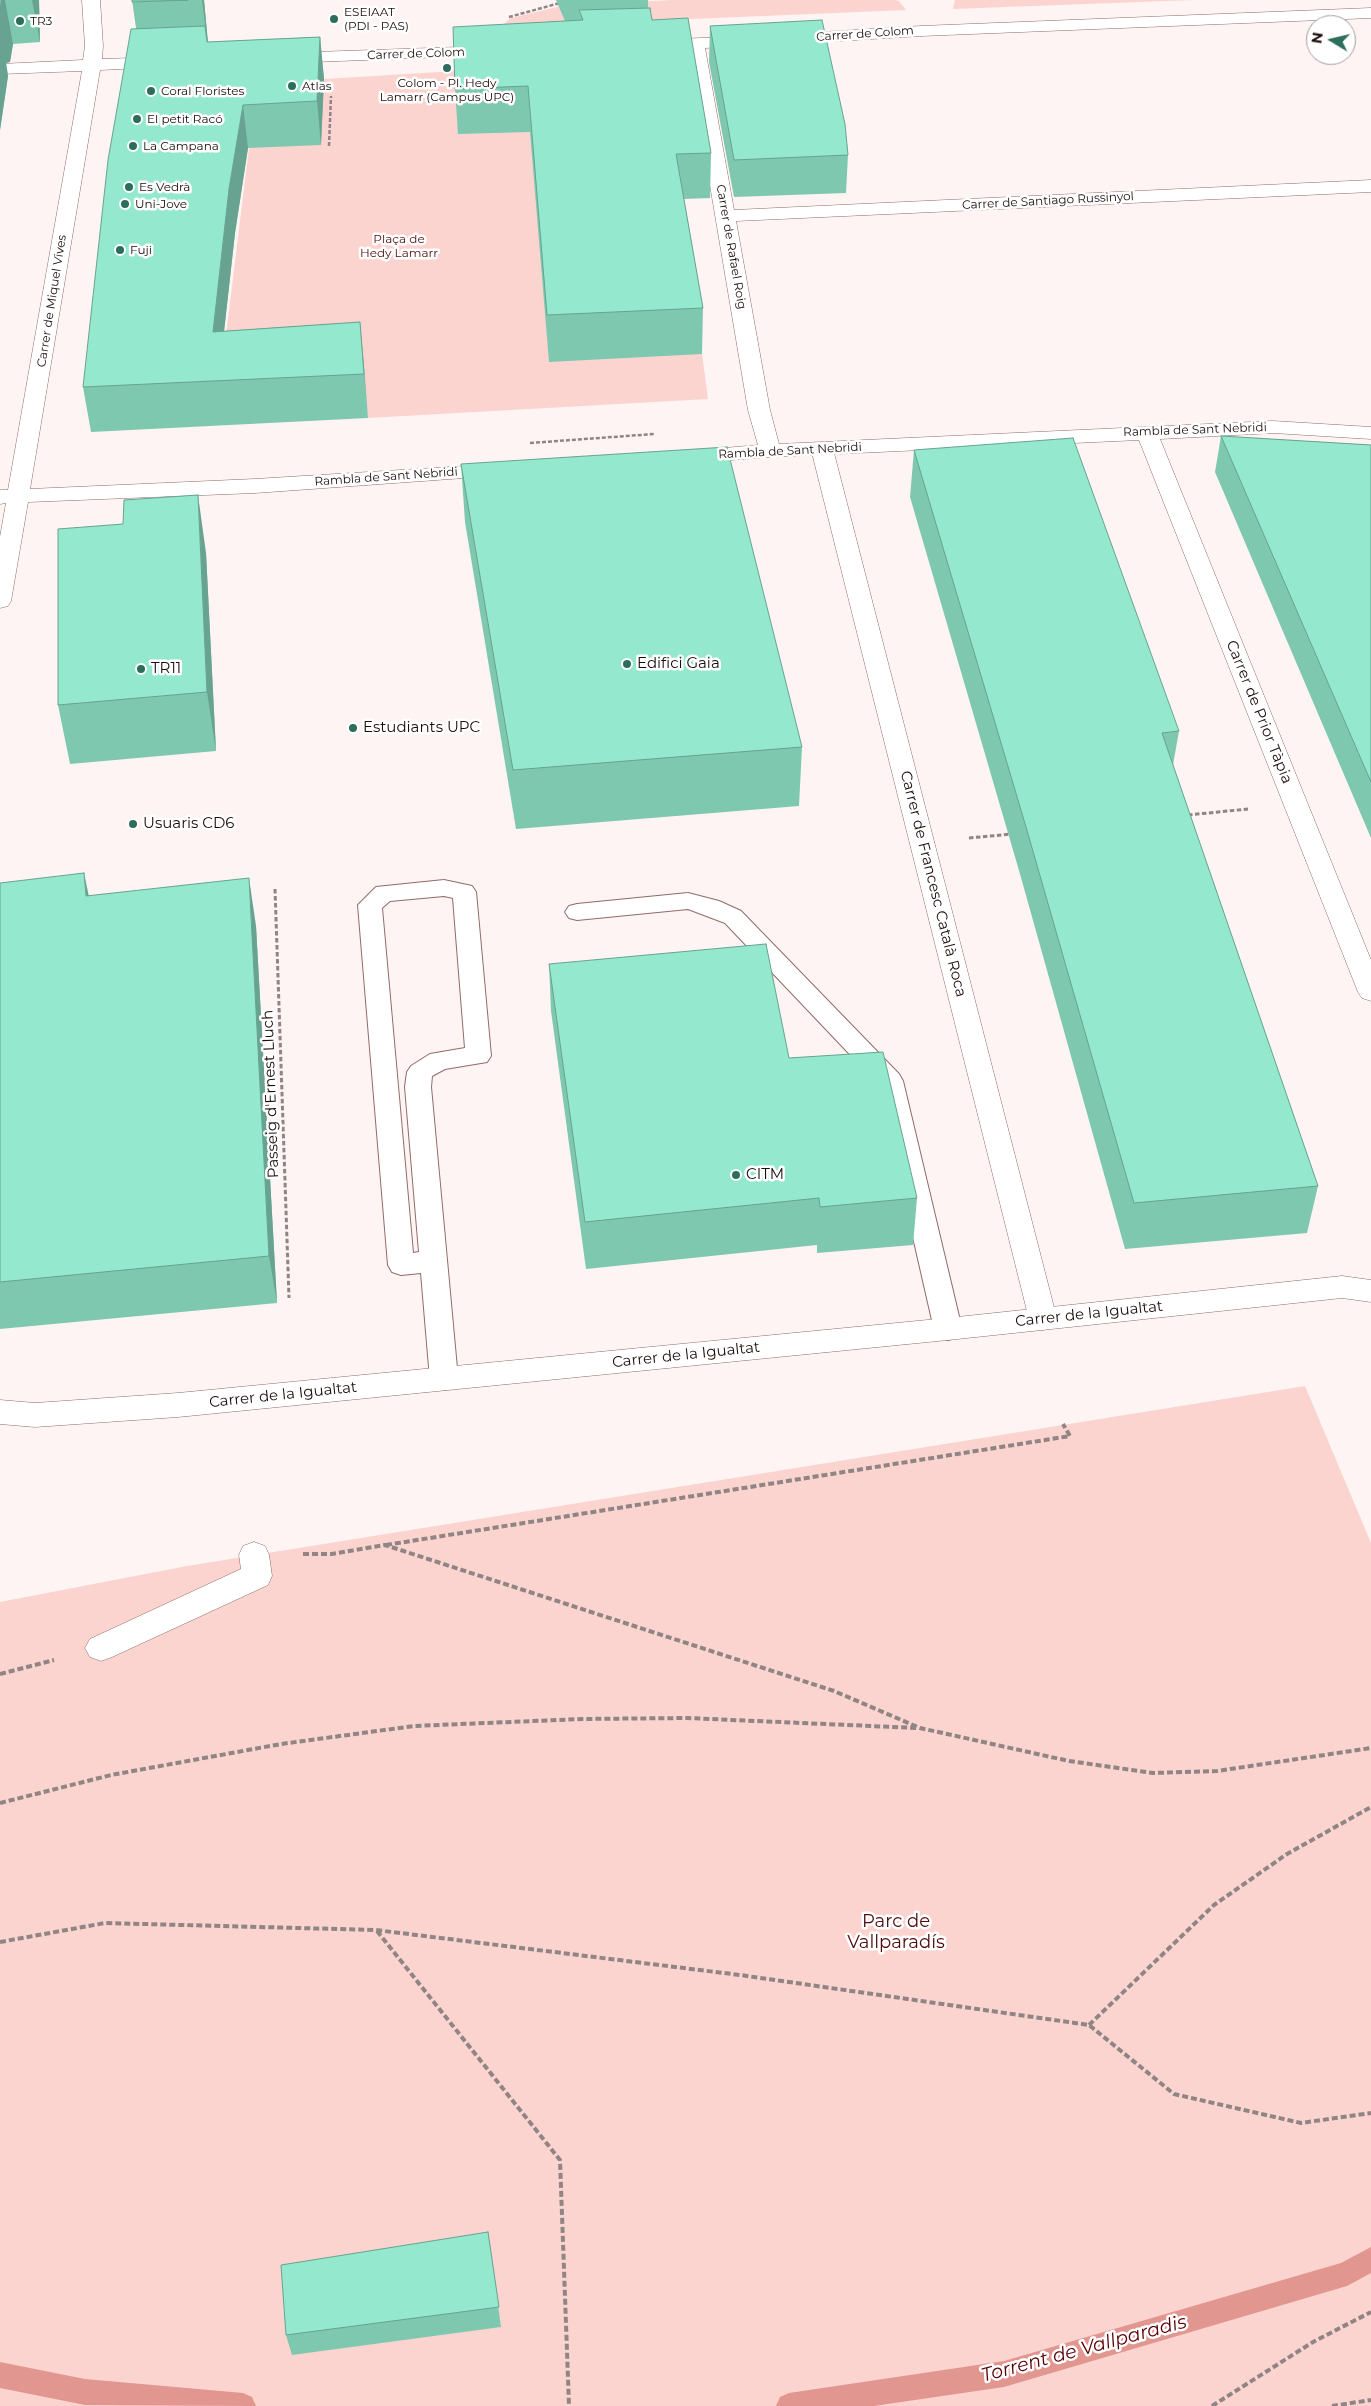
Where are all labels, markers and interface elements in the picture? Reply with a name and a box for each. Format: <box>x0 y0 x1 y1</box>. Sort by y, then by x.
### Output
place label: ESEIAAT (PDI - PAS) <box>344 5 409 33</box>
marker: ESEIAAT (PDI - PAS) <box>328 13 340 25</box>
place label: TR3 <box>30 14 52 28</box>
marker: TR3 <box>14 15 26 27</box>
north arrow <box>1306 15 1356 65</box>
street label: Carrer de Colom <box>816 23 914 45</box>
text: N <box>1307 31 1327 45</box>
street label: Carrer de Colom <box>367 45 465 63</box>
marker: Colom - Pl. Hedy Lamarr (Campus UPC) <box>441 62 453 74</box>
place label: Colom - Pl. Hedy Lamarr (Campus UPC) <box>380 76 514 104</box>
place label: Atlas <box>302 79 332 93</box>
marker: Atlas <box>286 80 298 92</box>
place label: Coral Floristes <box>161 84 244 98</box>
marker: Coral Floristes <box>145 85 157 97</box>
place label: El petit Racó <box>147 112 223 126</box>
marker: El petit Racó <box>131 113 143 125</box>
place label: La Campana <box>143 139 219 153</box>
marker: La Campana <box>127 140 139 152</box>
place label: Es Vedrà <box>139 180 190 194</box>
marker: Es Vedrà <box>123 181 135 193</box>
street label: Carrer de Rafael Roig <box>713 183 749 311</box>
street label: Carrer de Santiago Russinyol <box>962 189 1134 213</box>
place label: Uni-Jove <box>135 197 187 211</box>
marker: Uni-Jove <box>119 198 131 210</box>
park label: Plaça de Hedy Lamarr <box>360 232 438 260</box>
street label: Carrer de Miquel Vives <box>34 234 70 368</box>
place label: Fuji <box>130 243 152 257</box>
marker: Fuji <box>114 244 126 256</box>
street label: Rambla de Sant Nebridi <box>1123 420 1267 440</box>
street label: Rambla de Sant Nebridi <box>718 440 862 462</box>
street label: Rambla de Sant Nebridi <box>314 465 458 489</box>
street label: Carrer de Prior Tàpia <box>1222 638 1296 786</box>
place label: Edifici Gaia <box>637 655 720 673</box>
marker: Edifici Gaia <box>621 658 633 670</box>
place label: TR11 <box>151 660 181 678</box>
marker: TR11 <box>135 663 147 675</box>
place label: Estudiants UPC <box>363 719 480 737</box>
marker: Estudiants UPC <box>347 722 359 734</box>
street label: Carrer de Francesc Català Roca <box>896 769 970 999</box>
place label: Usuaris CD6 <box>143 815 234 833</box>
marker: Usuaris CD6 <box>127 818 139 830</box>
street label: Passeig d'Ernest Lluch <box>259 1010 283 1178</box>
place label: CITM <box>746 1166 784 1184</box>
marker: CITM <box>730 1169 742 1181</box>
street label: Carrer de la Igualtat <box>1014 1297 1164 1331</box>
street label: Carrer de la Igualtat <box>611 1338 761 1372</box>
street label: Carrer de la Igualtat <box>208 1378 358 1412</box>
park label: Parc de Vallparadís <box>847 1911 945 1954</box>
water label: Torrent de Vallparadis <box>979 2311 1189 2387</box>

